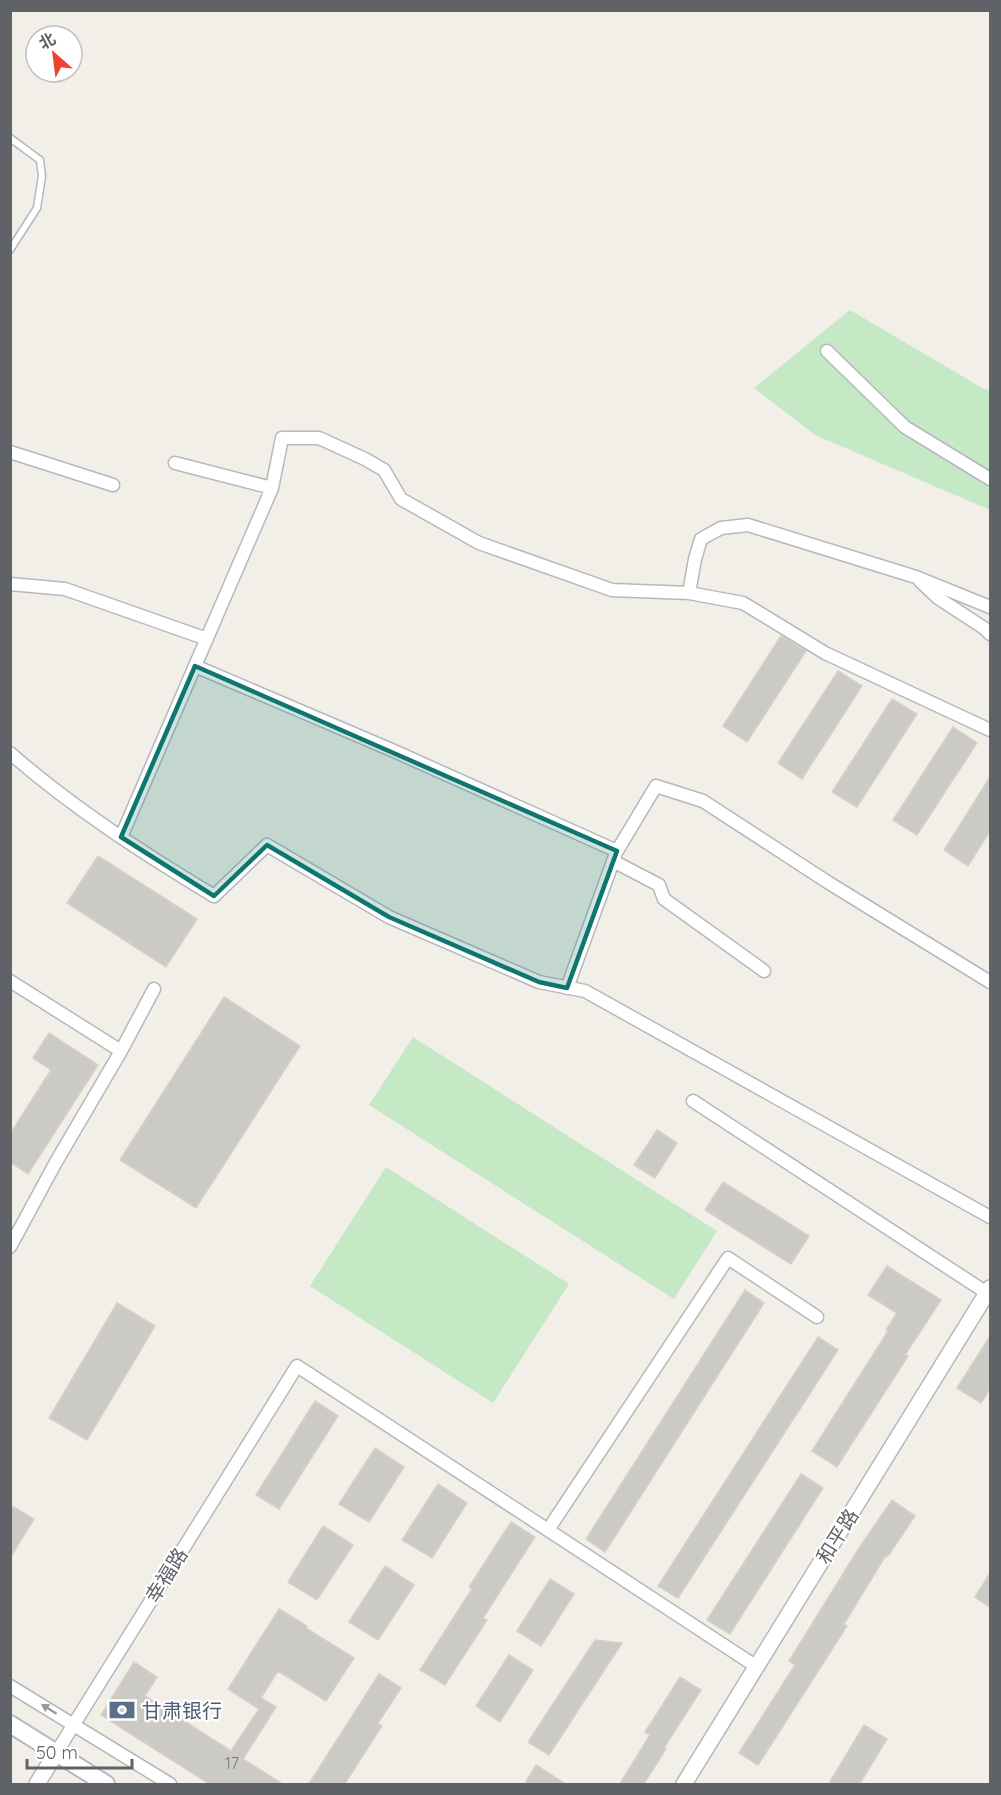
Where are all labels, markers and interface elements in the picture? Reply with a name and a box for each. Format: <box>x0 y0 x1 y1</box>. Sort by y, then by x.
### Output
north arrow <box>24 24 84 84</box>
text: 北 <box>35 28 59 53</box>
street label: 和平路 <box>811 1504 863 1568</box>
street label: 幸福路 <box>140 1543 192 1607</box>
bank icon: 甘肃银行 <box>107 1695 137 1725</box>
place label: 甘肃银行 <box>142 1698 222 1723</box>
one-way arrow <box>41 1704 57 1715</box>
scale bar <box>27 1732 132 1770</box>
text: 50 m <box>36 1741 78 1764</box>
house number: 17 <box>225 1753 239 1773</box>

